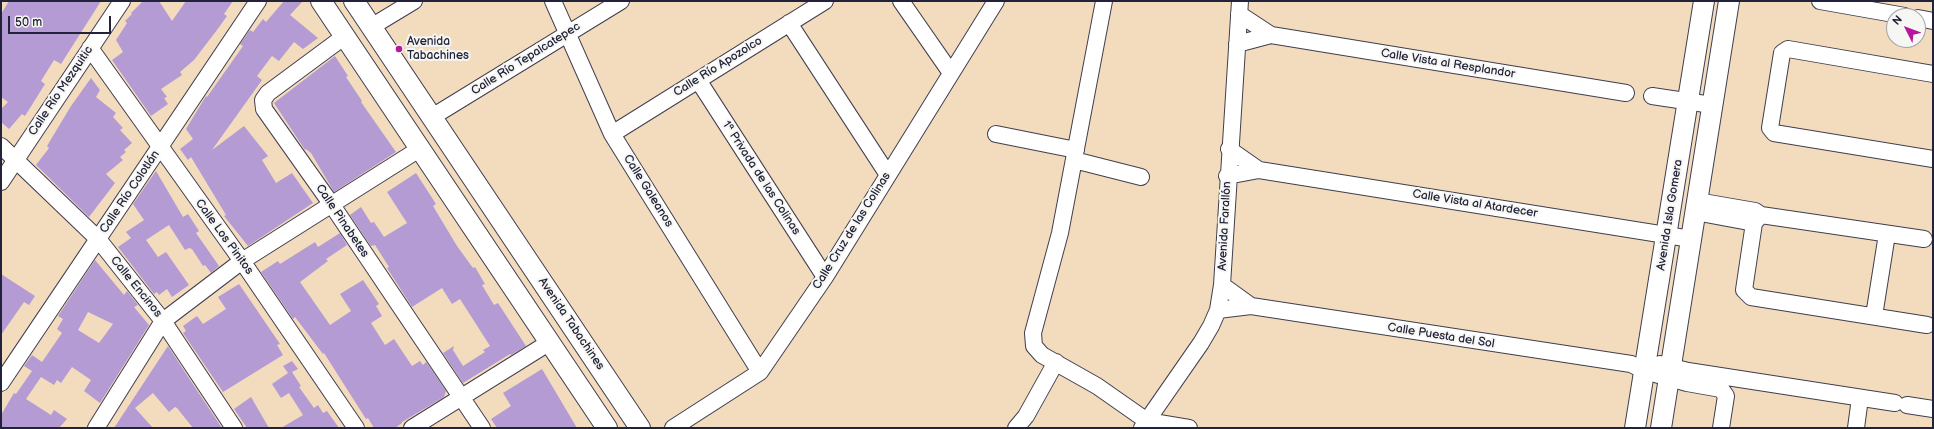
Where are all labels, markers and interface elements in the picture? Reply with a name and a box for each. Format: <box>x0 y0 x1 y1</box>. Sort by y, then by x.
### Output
scale bar <box>10 8 113 34</box>
north arrow <box>1886 8 1926 48</box>
text: N <box>1890 13 1905 28</box>
text: 50 m <box>15 15 42 30</box>
street label: Calle Río Tepalcatepec <box>469 20 583 98</box>
street label: Calle Río Apozolco <box>671 34 765 100</box>
place label: Avenida Tabachines <box>407 35 469 63</box>
street label: Calle Río Mezquitic <box>26 44 96 138</box>
marker: Avenida Tabachines <box>394 44 404 54</box>
street label: Calle Vista al Resplandor <box>1380 46 1516 82</box>
street label: 1ª Privada de las Colinas <box>719 118 803 238</box>
street label: Calle Río Colotlán <box>97 148 163 236</box>
street label: Calle Galeanos <box>620 152 676 230</box>
street label: Avenida Isla Gomera <box>1654 158 1686 272</box>
street label: Calle Cruz de las Colinas <box>810 170 894 292</box>
street label: Avenida Farallón <box>1215 181 1235 271</box>
street label: Calle Pinabetes <box>312 182 372 260</box>
street label: Calle Vista al Atardecer <box>1411 187 1539 221</box>
street label: Calle Los Pinitos <box>192 197 256 277</box>
street label: Calle Encinos <box>107 254 165 320</box>
street label: Avenida Tabachines <box>535 275 607 373</box>
street label: Calle Puesta del Sol <box>1386 320 1496 352</box>

